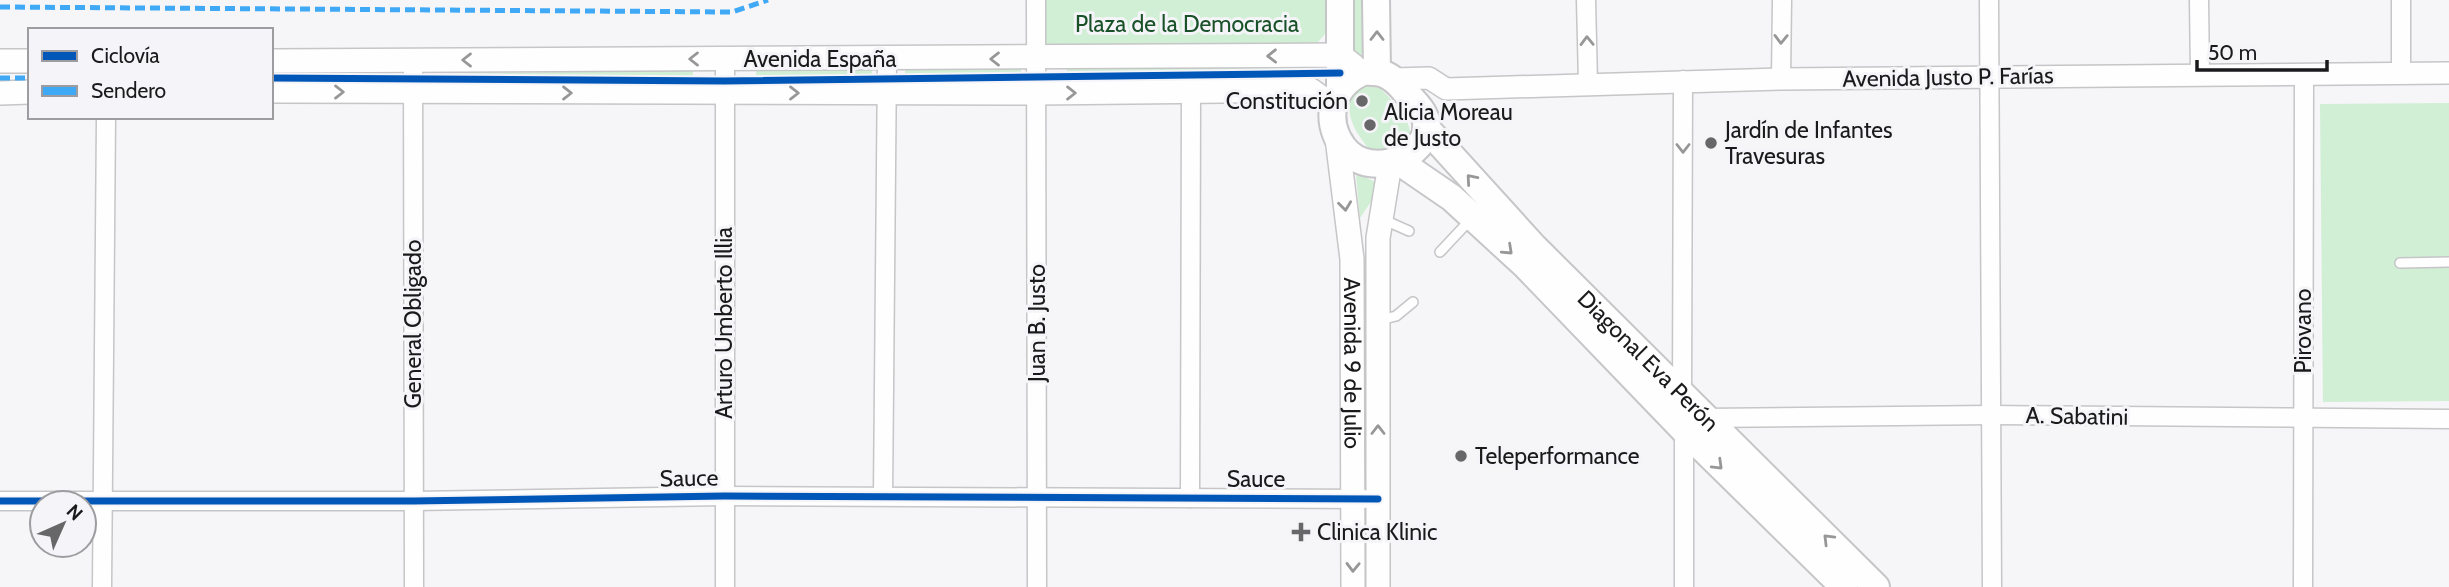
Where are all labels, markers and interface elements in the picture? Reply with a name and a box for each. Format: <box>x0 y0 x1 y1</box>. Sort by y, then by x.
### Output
park label: Plaza de la Democracia <box>1075 10 1299 38</box>
legend <box>28 28 273 119</box>
scale bar <box>2197 28 2326 72</box>
one-way arrow <box>1369 30 1385 40</box>
one-way arrow <box>1580 35 1595 46</box>
one-way arrow <box>1773 35 1789 45</box>
text: 50 m <box>2208 40 2257 65</box>
text: Ciclovía <box>91 43 160 68</box>
street label: Avenida España <box>744 45 896 73</box>
one-way arrow <box>1266 48 1276 64</box>
one-way arrow <box>688 51 699 67</box>
one-way arrow <box>989 51 1000 66</box>
one-way arrow <box>461 52 471 68</box>
street label: Avenida Justo P. Farías <box>1842 61 2054 93</box>
text: Sendero <box>91 78 166 103</box>
one-way arrow <box>335 84 345 100</box>
one-way arrow <box>562 85 573 101</box>
one-way arrow <box>790 85 800 101</box>
one-way arrow <box>1066 85 1077 101</box>
place label: Constitución <box>1226 87 1348 115</box>
marker: Constitución <box>1354 93 1370 109</box>
place label: Alicia Moreau de Justo <box>1384 98 1513 152</box>
place label: Jardín de Infantes Travesuras <box>1724 116 1893 170</box>
marker: Alicia Moreau de Justo <box>1362 117 1378 133</box>
marker: Jardín de Infantes Travesuras <box>1703 135 1719 151</box>
one-way arrow <box>1675 144 1691 154</box>
one-way arrow <box>1467 174 1479 187</box>
one-way arrow <box>1338 200 1353 212</box>
street label: Arturo Umberto Illia <box>710 227 738 419</box>
street label: General Obligado <box>399 239 427 409</box>
one-way arrow <box>1500 241 1513 254</box>
street label: Juan B. Justo <box>1023 264 1051 383</box>
street label: Avenida 9 de Julio <box>1338 277 1367 449</box>
street label: Diagonal Eva Perón <box>1572 284 1725 437</box>
street label: Pirovano <box>2289 288 2317 374</box>
street label: A. Sabatini <box>2025 401 2129 431</box>
one-way arrow <box>1370 425 1386 435</box>
place label: Teleperformance <box>1475 442 1640 470</box>
marker: Teleperformance <box>1453 448 1469 464</box>
one-way arrow <box>1710 456 1723 469</box>
street label: Sauce <box>659 463 719 493</box>
street label: Sauce <box>1227 465 1286 493</box>
north arrow <box>28 489 98 559</box>
text: N <box>62 499 88 525</box>
place label: Clinica Klinic <box>1317 518 1437 546</box>
marker: Clinica Klinic <box>1291 522 1311 542</box>
one-way arrow <box>1823 534 1836 547</box>
one-way arrow <box>1345 562 1361 573</box>

